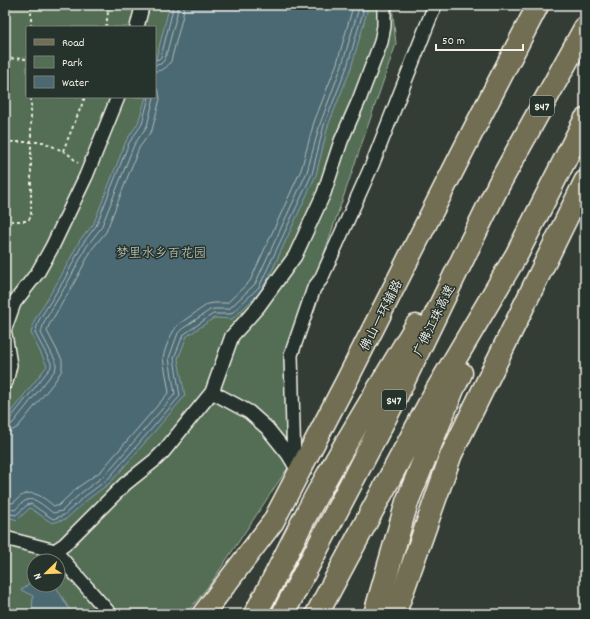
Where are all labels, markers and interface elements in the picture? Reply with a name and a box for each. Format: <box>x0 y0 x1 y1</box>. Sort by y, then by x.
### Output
legend <box>26 26 156 98</box>
scale bar <box>436 26 523 52</box>
text: 50 m <box>442 33 465 50</box>
text: Road <box>62 35 84 52</box>
text: Park <box>62 55 83 72</box>
text: Water <box>62 75 89 92</box>
road number: S47 <box>530 96 554 116</box>
park label: 梦里水乡百花园 <box>115 245 207 264</box>
street label: 佛山一环辅路 <box>356 277 408 355</box>
street label: 广佛江珠高速 <box>410 282 461 360</box>
road number: S47 <box>382 390 406 410</box>
north arrow <box>26 553 66 593</box>
text: N <box>30 570 47 582</box>

